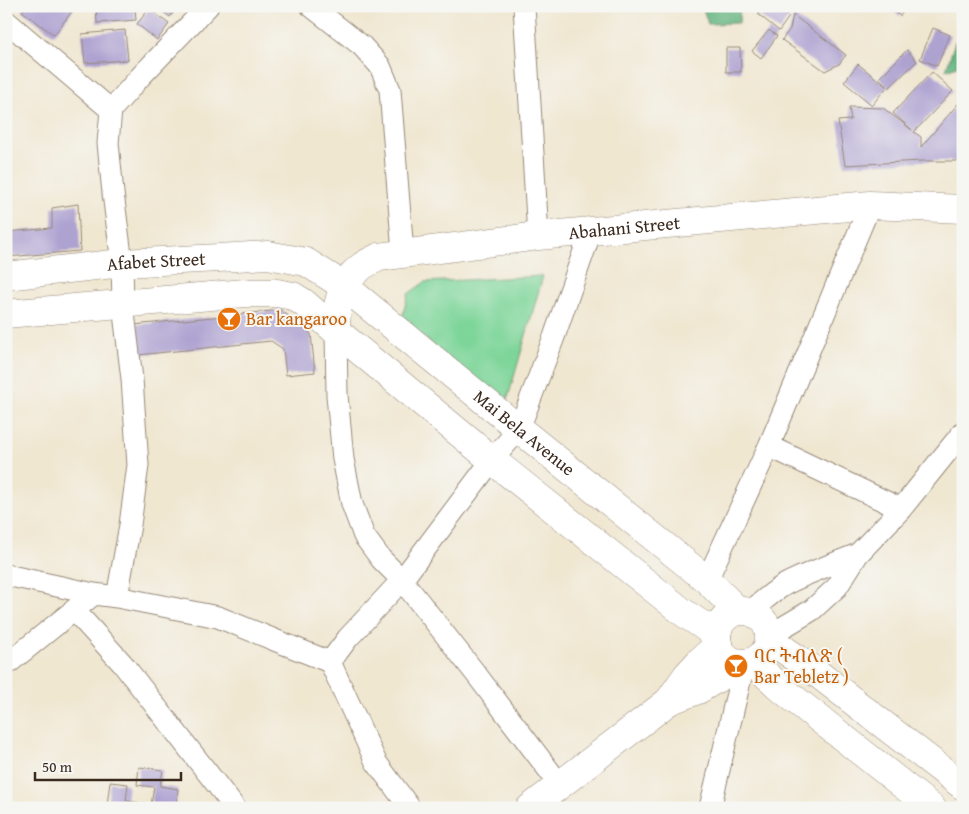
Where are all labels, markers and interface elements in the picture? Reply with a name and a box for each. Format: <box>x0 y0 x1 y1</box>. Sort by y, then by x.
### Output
street label: Abahani Street <box>567 209 682 246</box>
street label: Afabet Street <box>105 245 207 278</box>
place label: Bar kangaroo <box>246 305 347 332</box>
bar icon: Bar kangaroo <box>216 306 242 332</box>
street label: Mai Bela Avenue <box>468 383 581 482</box>
place label: ባር ትብለጽ ( Bar Tebletz ) <box>754 642 849 690</box>
bar icon: ባር ትብለጽ ( Bar Tebletz ) <box>723 653 749 679</box>
scale bar <box>35 749 181 781</box>
text: 50 m <box>42 756 73 777</box>

